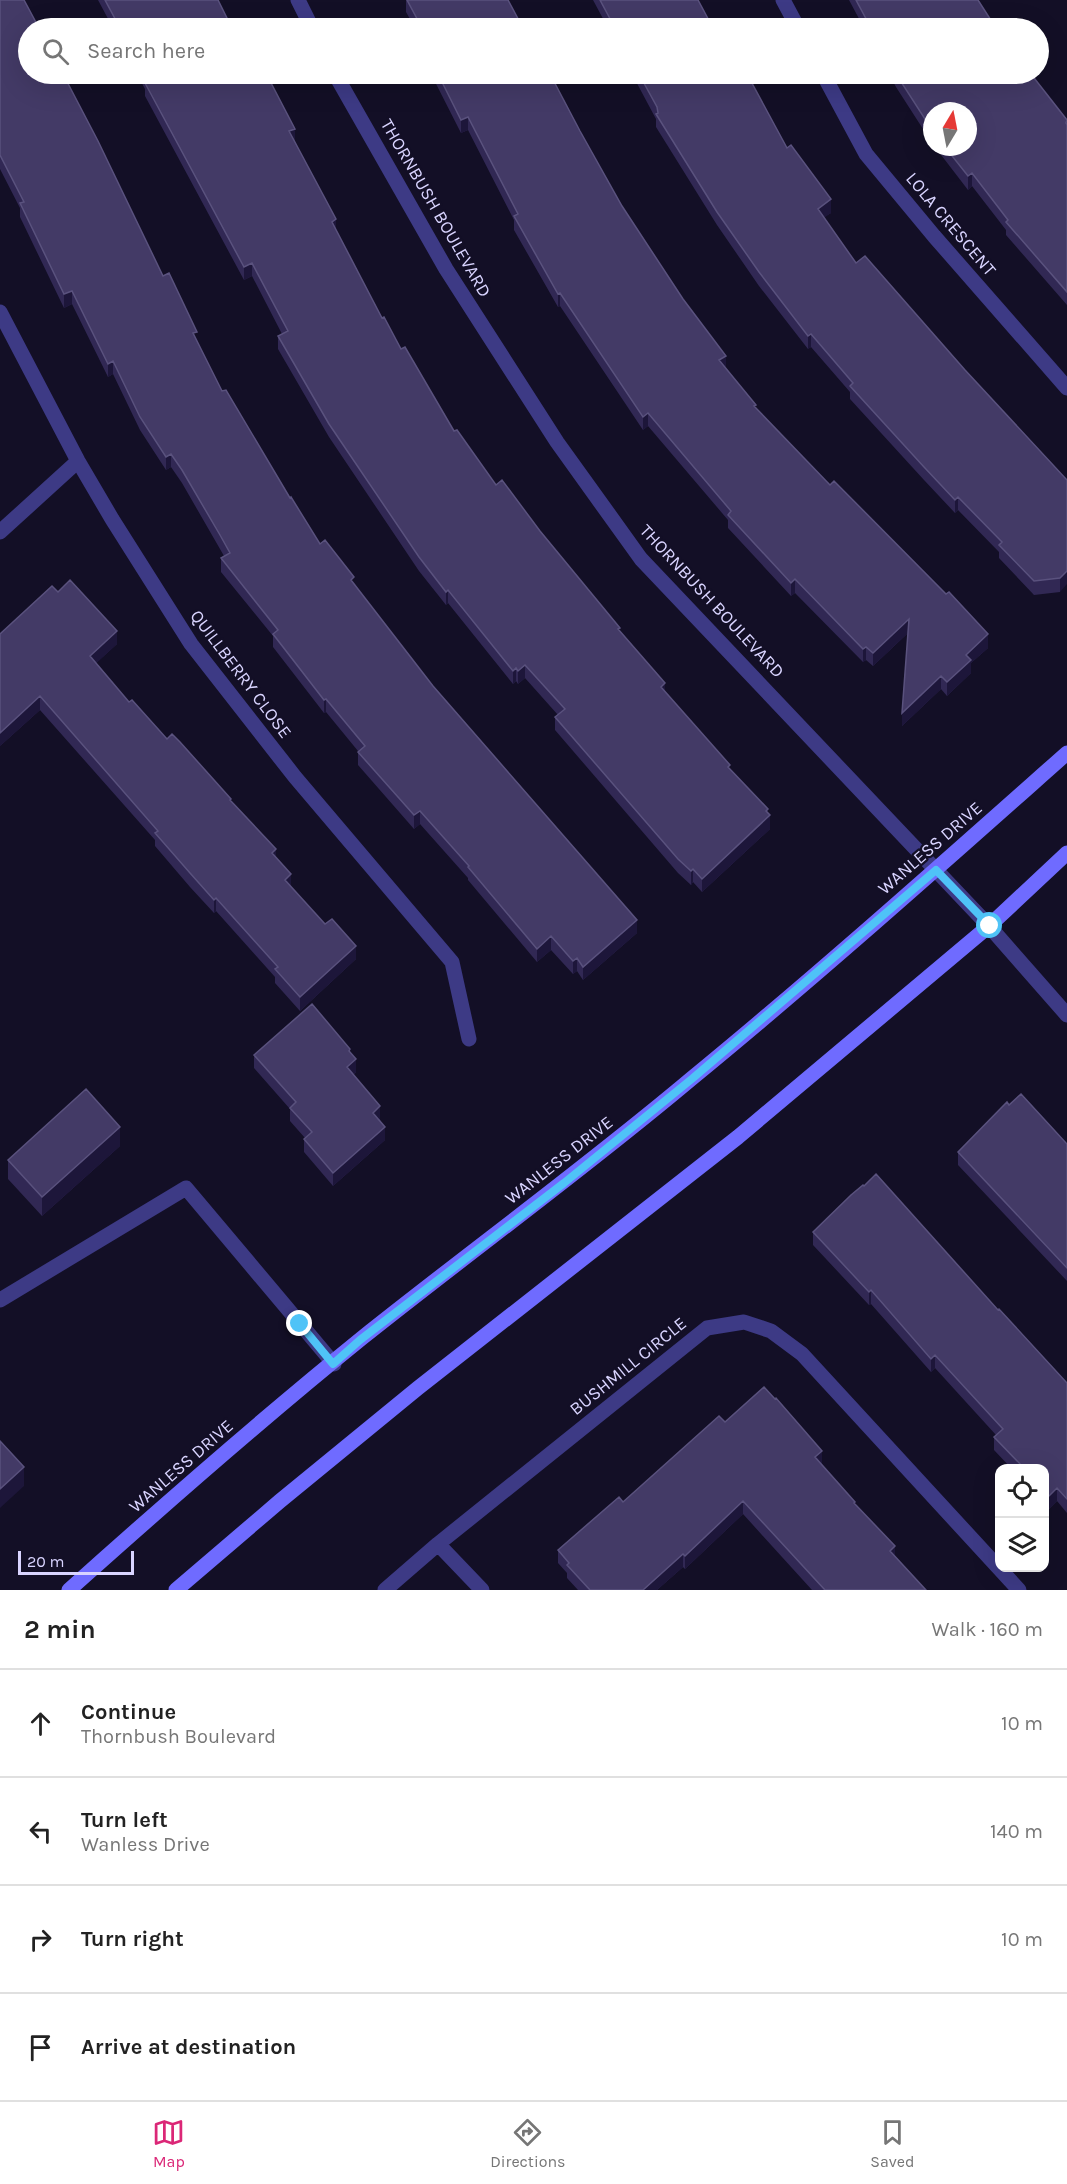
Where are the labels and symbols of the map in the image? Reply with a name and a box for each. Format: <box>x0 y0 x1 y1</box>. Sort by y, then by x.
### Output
north arrow <box>923 102 977 156</box>
street label: THORNBUSH BOULEVARD <box>376 115 496 301</box>
street label: LOLA CRESCENT <box>901 168 1001 280</box>
street label: THORNBUSH BOULEVARD <box>635 520 789 682</box>
street label: QUILLBERRY CLOSE <box>186 606 296 742</box>
street label: WANLESS DRIVE <box>873 797 987 899</box>
route start <box>976 912 1002 938</box>
street label: WANLESS DRIVE <box>501 1111 617 1209</box>
route end <box>286 1310 312 1336</box>
street label: BUSHMILL CIRCLE <box>565 1312 691 1420</box>
street label: WANLESS DRIVE <box>124 1415 238 1517</box>
scale bar <box>18 1548 134 1576</box>

